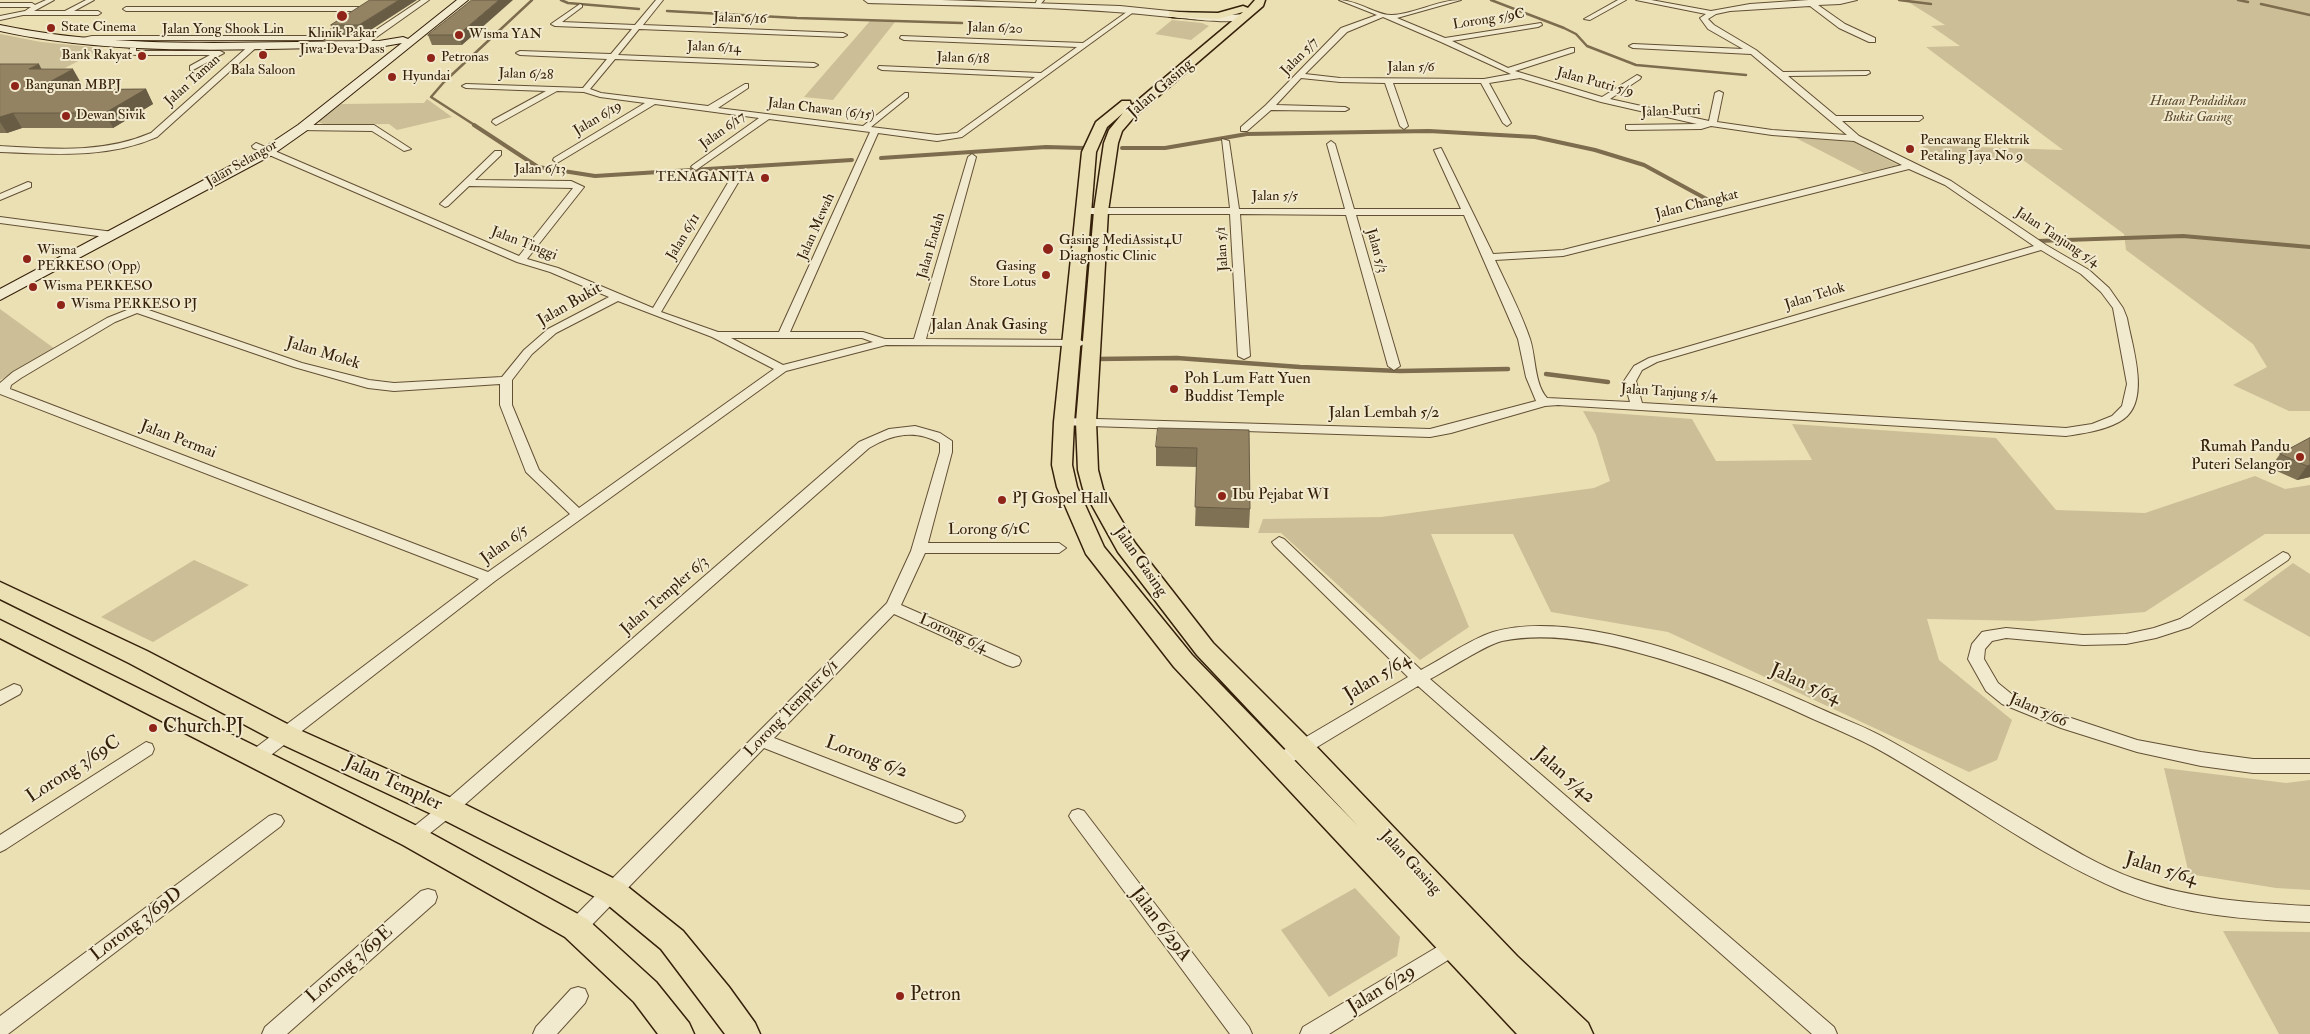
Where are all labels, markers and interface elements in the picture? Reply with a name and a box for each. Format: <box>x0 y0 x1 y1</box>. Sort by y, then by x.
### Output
street label: Lorong 5/9C <box>1452 6 1526 34</box>
marker: Klinik Pakar Jiwa Deva Dass <box>335 9 349 23</box>
street label: Jalan 6/16 <box>713 10 767 28</box>
place label: State Cinema <box>61 20 136 36</box>
street label: Jalan 6/20 <box>967 20 1023 38</box>
marker: State Cinema <box>45 22 57 34</box>
street label: Jalan Yong Shook Lin <box>162 22 284 38</box>
place label: Klinik Pakar Jiwa Deva Dass <box>299 26 385 58</box>
place label: Wisma YAN <box>469 27 542 43</box>
marker: Wisma YAN <box>453 29 465 41</box>
street label: Jalan 5/7 <box>1278 34 1322 80</box>
street label: Jalan 6/14 <box>687 39 741 57</box>
place label: Bank Rakyat <box>61 48 132 64</box>
marker: Bala Saloon <box>257 49 269 61</box>
marker: Bank Rakyat <box>136 50 148 62</box>
place label: Petronas <box>441 50 489 66</box>
street label: Jalan 6/18 <box>936 50 990 68</box>
street label: Jalan Taman <box>162 52 224 110</box>
marker: Petronas <box>425 52 437 64</box>
street label: Jalan Gasing <box>1124 55 1198 123</box>
street label: Jalan 5/6 <box>1387 60 1435 76</box>
place label: Bala Saloon <box>231 63 295 79</box>
street label: Jalan Putri 5/9 <box>1555 65 1635 101</box>
street label: Jalan 6/28 <box>498 66 554 84</box>
place label: Hyundai <box>402 69 450 85</box>
marker: Hyundai <box>386 71 398 83</box>
place label: Bangunan MBPJ <box>25 78 121 94</box>
marker: Bangunan MBPJ <box>9 80 21 92</box>
park label: Hutan Pendidikan Bukit Gasing <box>2150 94 2246 126</box>
street label: Jalan Chawan (6/15) <box>766 95 876 125</box>
street label: Jalan 6/19 <box>571 98 625 140</box>
street label: Jalan Putri <box>1641 103 1701 121</box>
place label: Dewan Sivik <box>76 108 146 124</box>
street label: Jalan 6/17 <box>697 109 749 153</box>
marker: Dewan Sivik <box>60 110 72 122</box>
place label: Pencawang Elektrik Petaling Jaya No 9 <box>1920 133 2030 166</box>
street label: Jalan Selangor <box>203 137 281 191</box>
marker: Pencawang Elektrik Petaling Jaya No 9 <box>1904 143 1916 155</box>
street label: Jalan 6/13 <box>514 162 566 178</box>
place label: TENAGANITA <box>656 170 755 186</box>
marker: TENAGANITA <box>759 172 771 184</box>
street label: Jalan Changkat <box>1654 187 1740 223</box>
street label: Jalan 5/5 <box>1252 189 1298 205</box>
street label: Jalan Mewah <box>795 191 839 263</box>
street label: Jalan Tanjung 5/4 <box>2012 205 2102 271</box>
street label: Jalan 6/11 <box>664 211 704 263</box>
street label: Jalan Endah <box>915 211 949 281</box>
street label: Jalan Tinggi <box>489 224 559 264</box>
street label: Jalan 5/1 <box>1213 226 1233 272</box>
street label: Jalan 5/3 <box>1362 227 1390 275</box>
place label: Gasing MediAssist4U Diagnostic Clinic <box>1059 233 1183 266</box>
marker: Gasing MediAssist4U Diagnostic Clinic <box>1041 242 1055 256</box>
place label: Wisma PERKESO (Opp) <box>37 243 140 276</box>
marker: Wisma PERKESO (Opp) <box>21 253 33 265</box>
place label: Gasing Store Lotus <box>969 259 1036 292</box>
marker: Gasing Store Lotus <box>1040 269 1052 281</box>
place label: Wisma PERKESO <box>43 279 153 295</box>
street label: Jalan Bukit <box>535 279 605 331</box>
street label: Jalan Telok <box>1783 280 1847 314</box>
marker: Wisma PERKESO <box>27 281 39 293</box>
place label: Wisma PERKESO PJ <box>71 297 198 313</box>
marker: Wisma PERKESO PJ <box>55 299 67 311</box>
street label: Jalan Anak Gasing <box>931 316 1047 336</box>
street label: Jalan Molek <box>284 334 362 374</box>
place label: Poh Lum Fatt Yuen Buddist Temple <box>1184 370 1311 408</box>
street label: Jalan Tanjung 5/4 <box>1620 381 1718 405</box>
marker: Poh Lum Fatt Yuen Buddist Temple <box>1168 383 1180 395</box>
street label: Jalan Lembah 5/2 <box>1329 404 1439 424</box>
street label: Jalan Permai <box>137 417 219 463</box>
place label: Rumah Pandu Puteri Selangor <box>2191 438 2290 476</box>
marker: Rumah Pandu Puteri Selangor <box>2294 451 2306 463</box>
place label: Ibu Pejabat WI <box>1232 486 1330 506</box>
place label: PJ Gospel Hall <box>1012 490 1108 510</box>
marker: Ibu Pejabat WI <box>1216 490 1228 502</box>
marker: PJ Gospel Hall <box>996 494 1008 506</box>
street label: Jalan 6/5 <box>477 521 533 569</box>
street label: Lorong 6/1C <box>948 521 1030 541</box>
street label: Jalan Gasing <box>1109 523 1171 601</box>
street label: Jalan Templer 6/3 <box>617 553 713 639</box>
street label: Lorong 6/4 <box>916 610 990 658</box>
street label: Jalan 5/64 <box>1340 649 1416 707</box>
street label: Lorong Templer 6/1 <box>741 657 843 761</box>
street label: Jalan 5/64 <box>1766 659 1844 711</box>
street label: Jalan 5/66 <box>2006 690 2070 732</box>
place label: Church PJ <box>163 717 244 739</box>
marker: Church PJ <box>147 722 159 734</box>
street label: Lorong 3/69C <box>23 731 125 809</box>
street label: Lorong 6/2 <box>822 732 910 784</box>
street label: Jalan 5/42 <box>1529 743 1599 809</box>
street label: Jalan Templer <box>341 751 445 817</box>
street label: Jalan Gasing <box>1375 827 1445 899</box>
street label: Jalan 5/64 <box>2122 848 2200 892</box>
street label: Lorong 3/69D <box>86 883 188 967</box>
street label: Jalan 6/29A <box>1125 883 1195 967</box>
street label: Lorong 3/69E <box>302 921 398 1009</box>
street label: Jalan 6/29 <box>1344 961 1420 1019</box>
place label: Petron <box>910 985 961 1007</box>
marker: Petron <box>894 990 906 1002</box>

